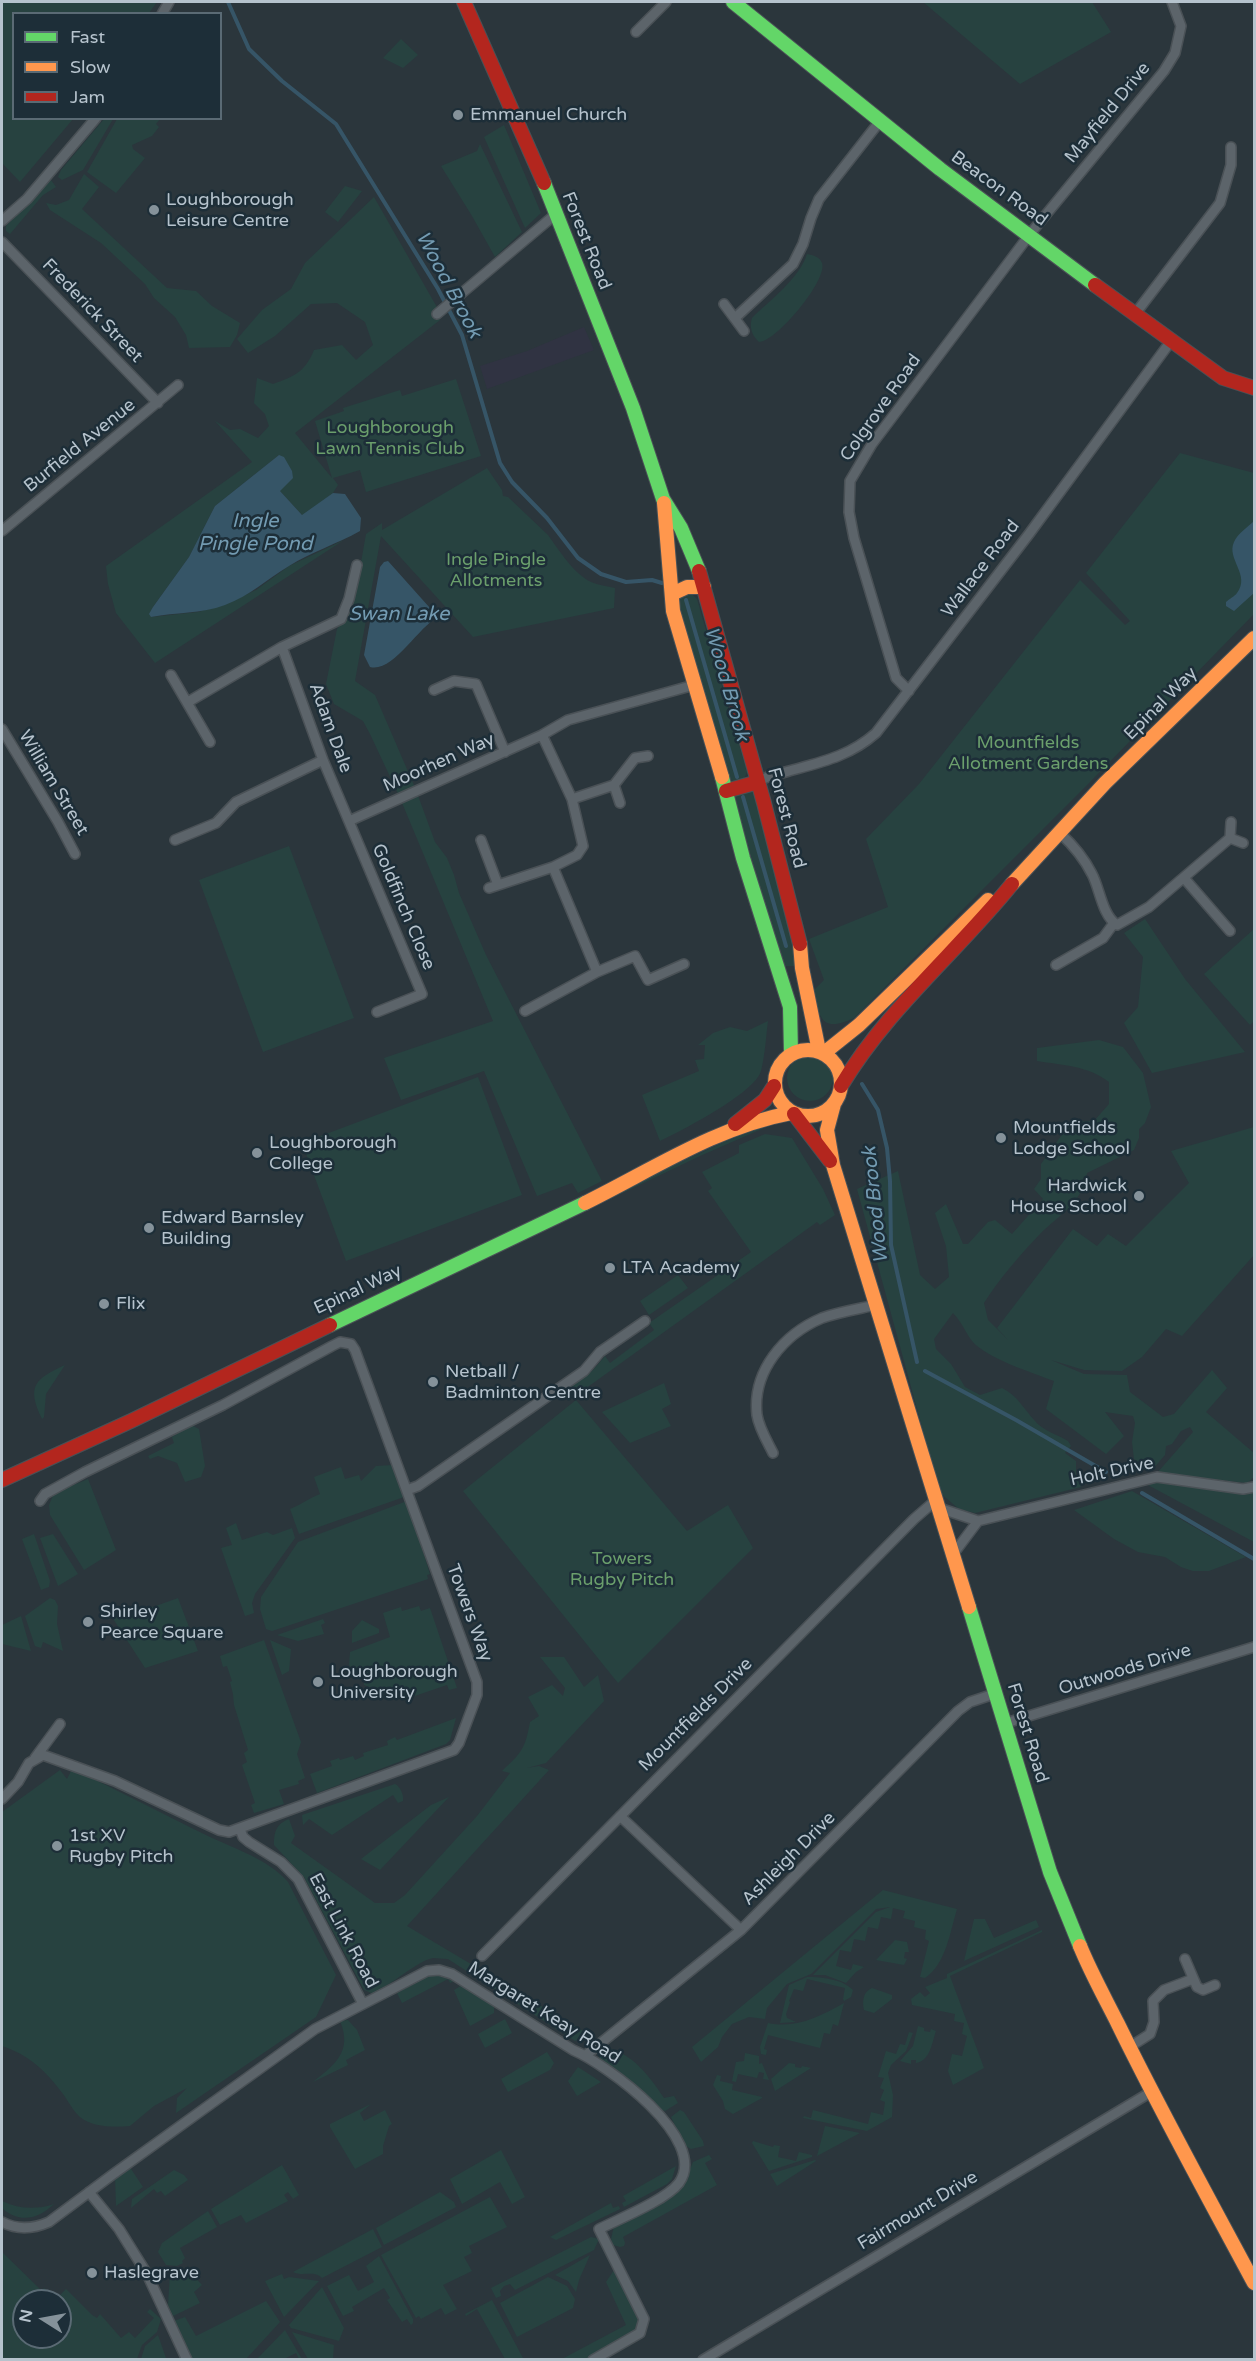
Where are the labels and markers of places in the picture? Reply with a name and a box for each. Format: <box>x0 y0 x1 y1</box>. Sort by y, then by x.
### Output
place label: Emmanuel Church <box>470 104 627 126</box>
marker: Emmanuel Church <box>451 108 465 122</box>
place label: Loughborough Leisure Centre <box>166 189 294 232</box>
marker: Loughborough Leisure Centre <box>147 203 161 217</box>
place label: Mountfields Lodge School <box>1013 1117 1130 1160</box>
marker: Mountfields Lodge School <box>994 1131 1008 1145</box>
place label: Loughborough College <box>269 1132 397 1174</box>
marker: Loughborough College <box>250 1146 264 1160</box>
place label: Hardwick House School <box>1010 1175 1127 1218</box>
marker: Hardwick House School <box>1132 1189 1146 1203</box>
place label: Edward Barnsley Building <box>161 1207 304 1250</box>
marker: Edward Barnsley Building <box>142 1221 156 1235</box>
place label: LTA Academy <box>622 1257 740 1279</box>
marker: LTA Academy <box>603 1261 617 1275</box>
place label: Flix <box>116 1293 146 1315</box>
marker: Flix <box>97 1297 111 1311</box>
place label: Netball / Badminton Centre <box>445 1361 601 1404</box>
marker: Netball / Badminton Centre <box>426 1375 440 1389</box>
place label: Shirley Pearce Square <box>100 1601 223 1644</box>
marker: Shirley Pearce Square <box>81 1615 95 1629</box>
place label: Loughborough University <box>330 1661 458 1704</box>
marker: Loughborough University <box>311 1675 325 1689</box>
place label: 1st XV Rugby Pitch <box>69 1825 173 1868</box>
marker: 1st XV Rugby Pitch <box>50 1839 64 1853</box>
place label: Haslegrave <box>104 2262 199 2284</box>
marker: Haslegrave <box>85 2266 99 2280</box>

